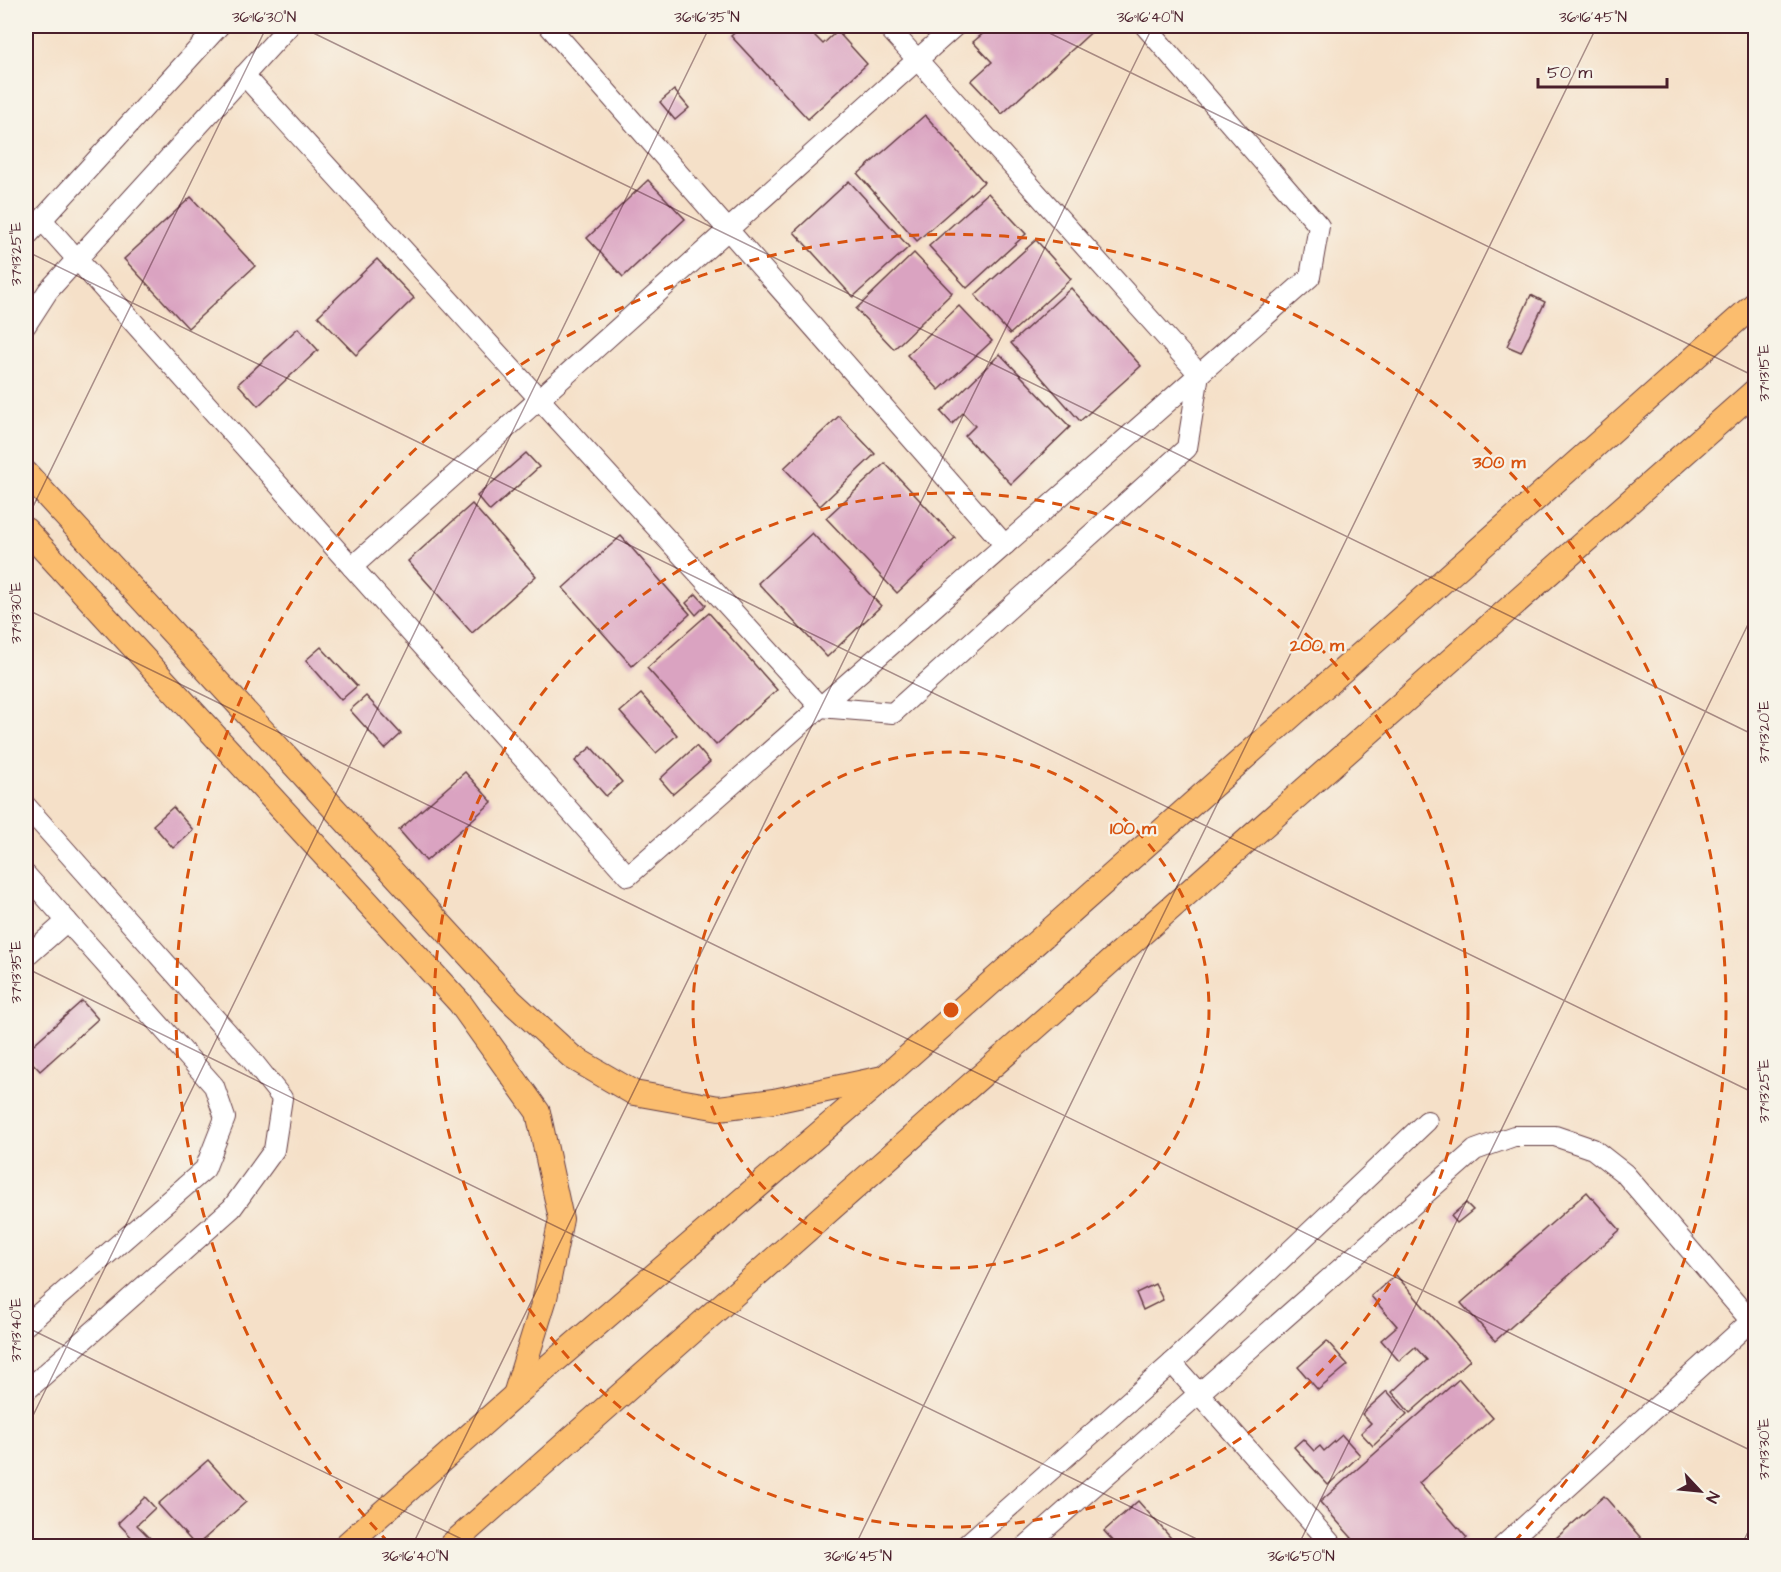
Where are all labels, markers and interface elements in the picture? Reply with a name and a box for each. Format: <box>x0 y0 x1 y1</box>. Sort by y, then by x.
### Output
text: 36°16'30"N <box>232 7 296 28</box>
text: 36°16'35"N <box>674 7 740 28</box>
text: 36°16'40"N <box>1117 7 1183 28</box>
text: 36°16'45"N <box>1559 7 1627 28</box>
scale bar <box>1538 51 1667 89</box>
text: 50 m <box>1547 60 1592 85</box>
text: 37°13'25"E <box>6 222 27 286</box>
text: 37°13'15"E <box>1754 344 1775 402</box>
text: 300 m <box>1471 450 1527 475</box>
text: 37°13'30"E <box>6 582 27 644</box>
text: 200 m <box>1289 633 1345 658</box>
text: 37°13'20"E <box>1754 701 1775 763</box>
text: 100 m <box>1110 816 1157 841</box>
text: 37°13'35"E <box>6 940 27 1003</box>
centre of rings <box>941 1000 961 1020</box>
text: 37°13'25"E <box>1754 1059 1775 1123</box>
text: 37°13'40"E <box>6 1298 27 1362</box>
text: 37°13'30"E <box>1754 1418 1775 1480</box>
north arrow <box>1670 1461 1730 1521</box>
text: N <box>1700 1488 1725 1506</box>
text: 36°16'40"N <box>382 1546 448 1567</box>
text: 36°16'45"N <box>824 1546 892 1567</box>
text: 36°16'50"N <box>1267 1546 1335 1567</box>

